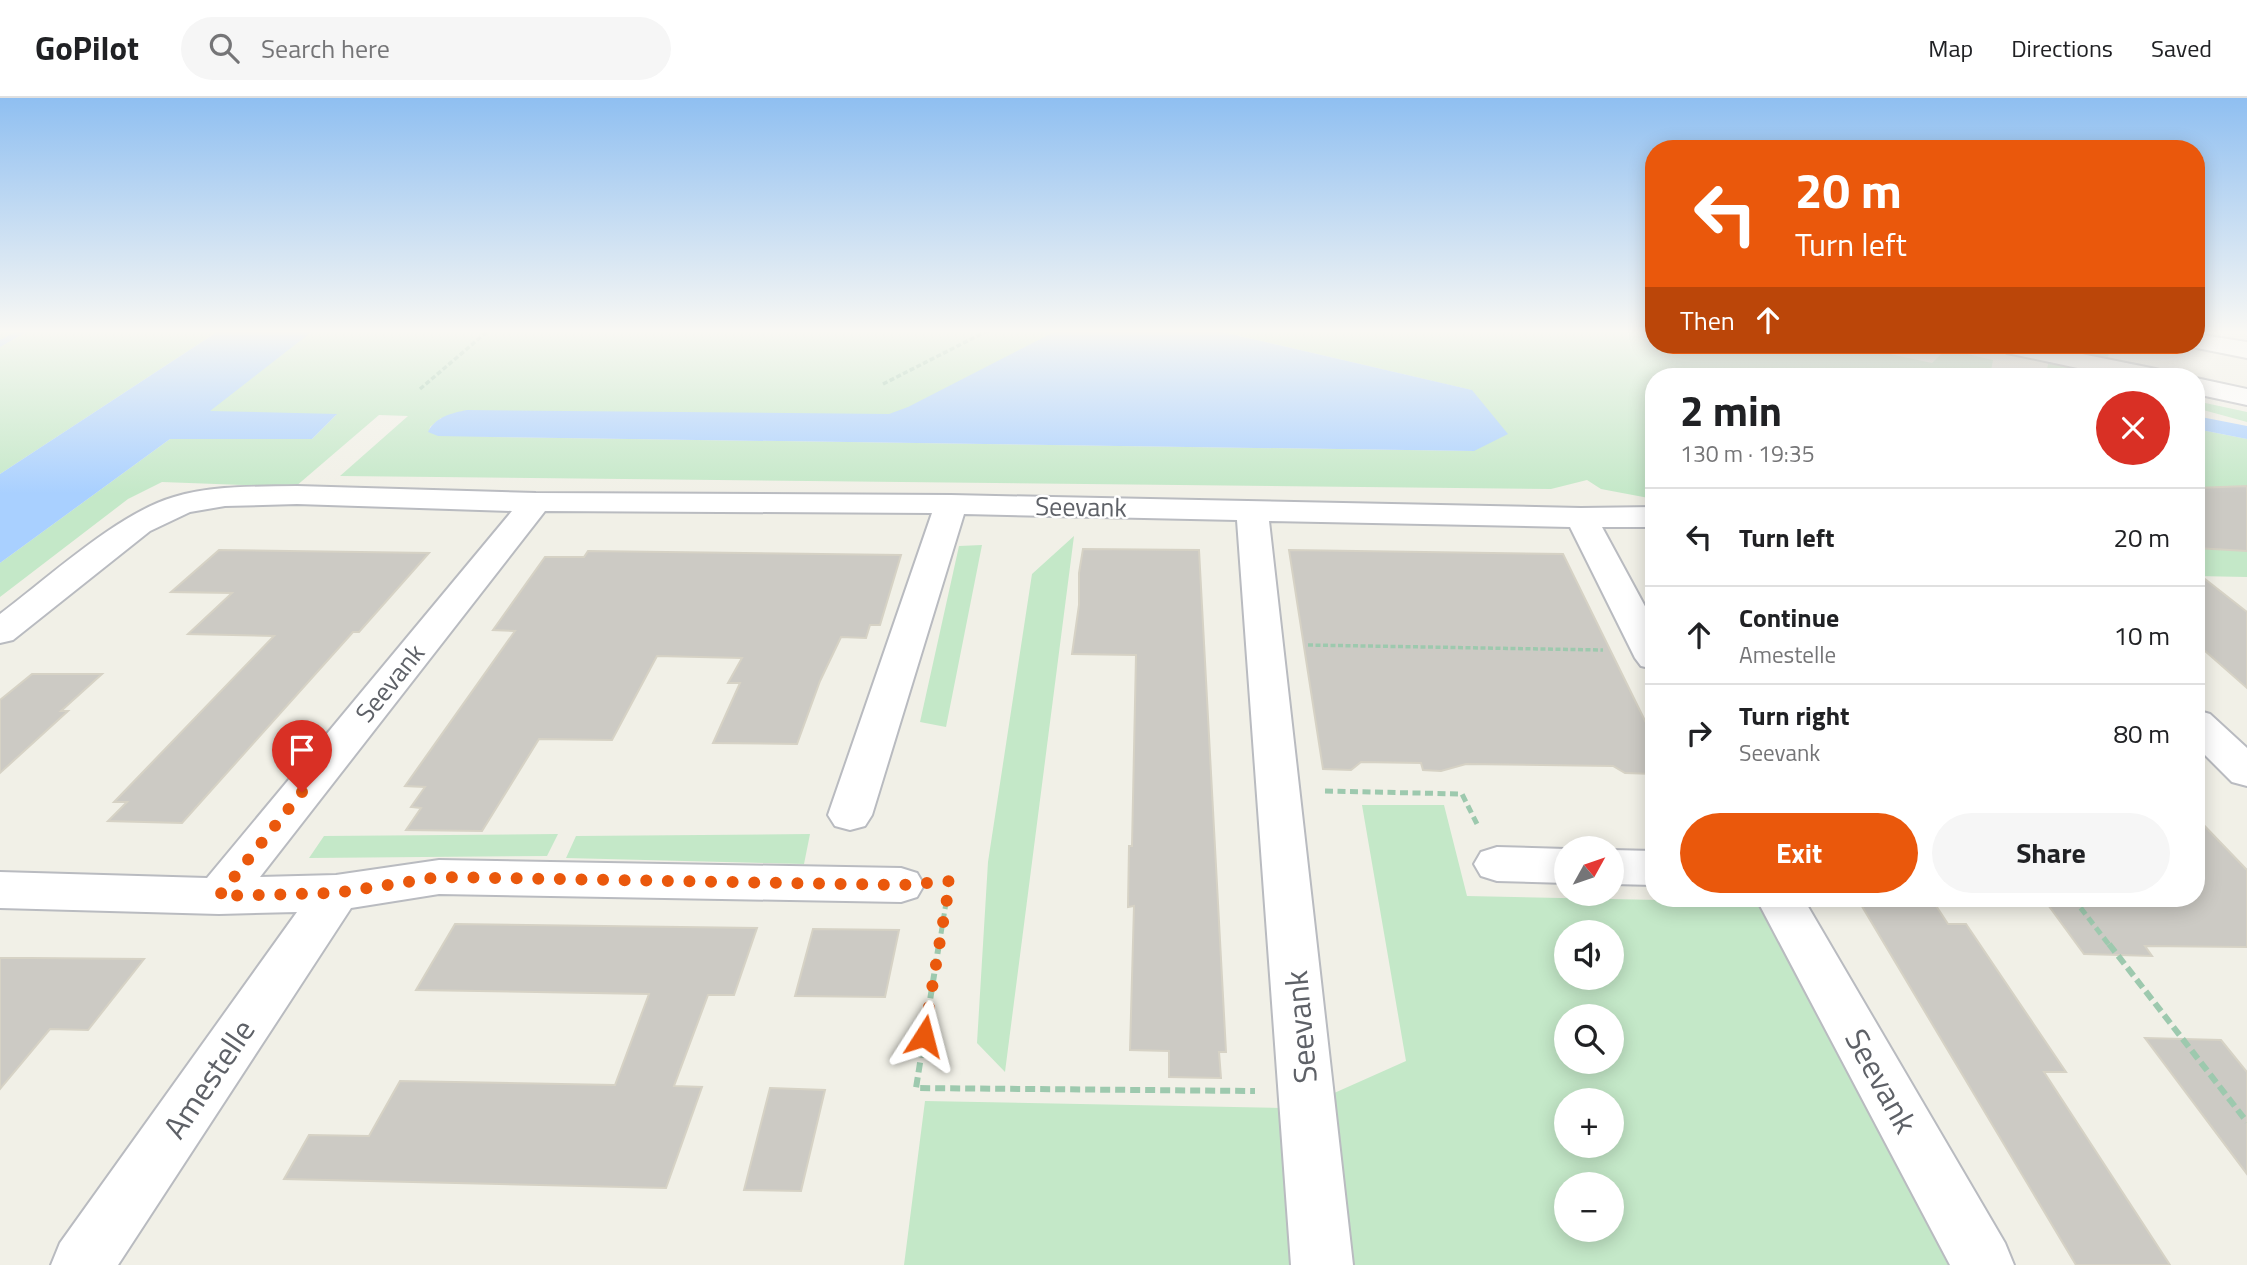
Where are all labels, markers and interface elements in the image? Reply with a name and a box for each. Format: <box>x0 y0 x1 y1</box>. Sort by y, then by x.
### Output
search box <box>181 17 671 80</box>
text: GoPilot <box>35 23 139 73</box>
icon: search <box>205 29 243 67</box>
text: Search here <box>261 29 390 68</box>
text: Map <box>1928 30 1973 66</box>
text: Directions <box>2011 30 2113 66</box>
text: Saved <box>2151 30 2212 66</box>
text: 20 m <box>1795 152 1902 227</box>
icon: left <box>1680 168 1771 259</box>
text: Turn left <box>1795 220 1907 268</box>
text: Then <box>1680 301 1735 340</box>
icon: ahead <box>1749 301 1787 339</box>
text: 2 min <box>1680 378 1782 442</box>
button: close <box>2096 391 2170 465</box>
text: 130 m · 19:35 <box>1680 436 1815 471</box>
street label: Seevank <box>1035 486 1127 527</box>
icon: left <box>1680 518 1718 556</box>
text: Turn left <box>1739 518 1834 557</box>
text: 20 m <box>2113 518 2170 557</box>
text: Continue <box>1739 598 1839 637</box>
icon: ahead <box>1680 616 1718 654</box>
text: 10 m <box>2113 616 2170 655</box>
street label: Seevank <box>346 635 434 731</box>
text: Amestelle <box>1739 637 1836 672</box>
text: Turn right <box>1739 696 1850 735</box>
icon: right <box>1680 714 1718 752</box>
text: 80 m <box>2113 714 2170 753</box>
pin <box>272 720 332 792</box>
icon: arrive <box>283 731 321 769</box>
text: Seevank <box>1739 735 1820 770</box>
button: Exit <box>1680 813 1918 893</box>
button: Share <box>1932 813 2170 893</box>
north arrow <box>1554 836 1624 906</box>
map controls <box>1554 836 1624 1242</box>
button: sound <box>1554 920 1624 990</box>
street label: Seevank <box>1271 969 1329 1086</box>
position arrow <box>887 999 961 1073</box>
button: search <box>1554 1004 1624 1074</box>
street label: Amestelle <box>150 1009 266 1148</box>
street label: Seevank <box>1833 1019 1930 1142</box>
button: + <box>1554 1088 1624 1158</box>
button: − <box>1554 1172 1624 1242</box>

